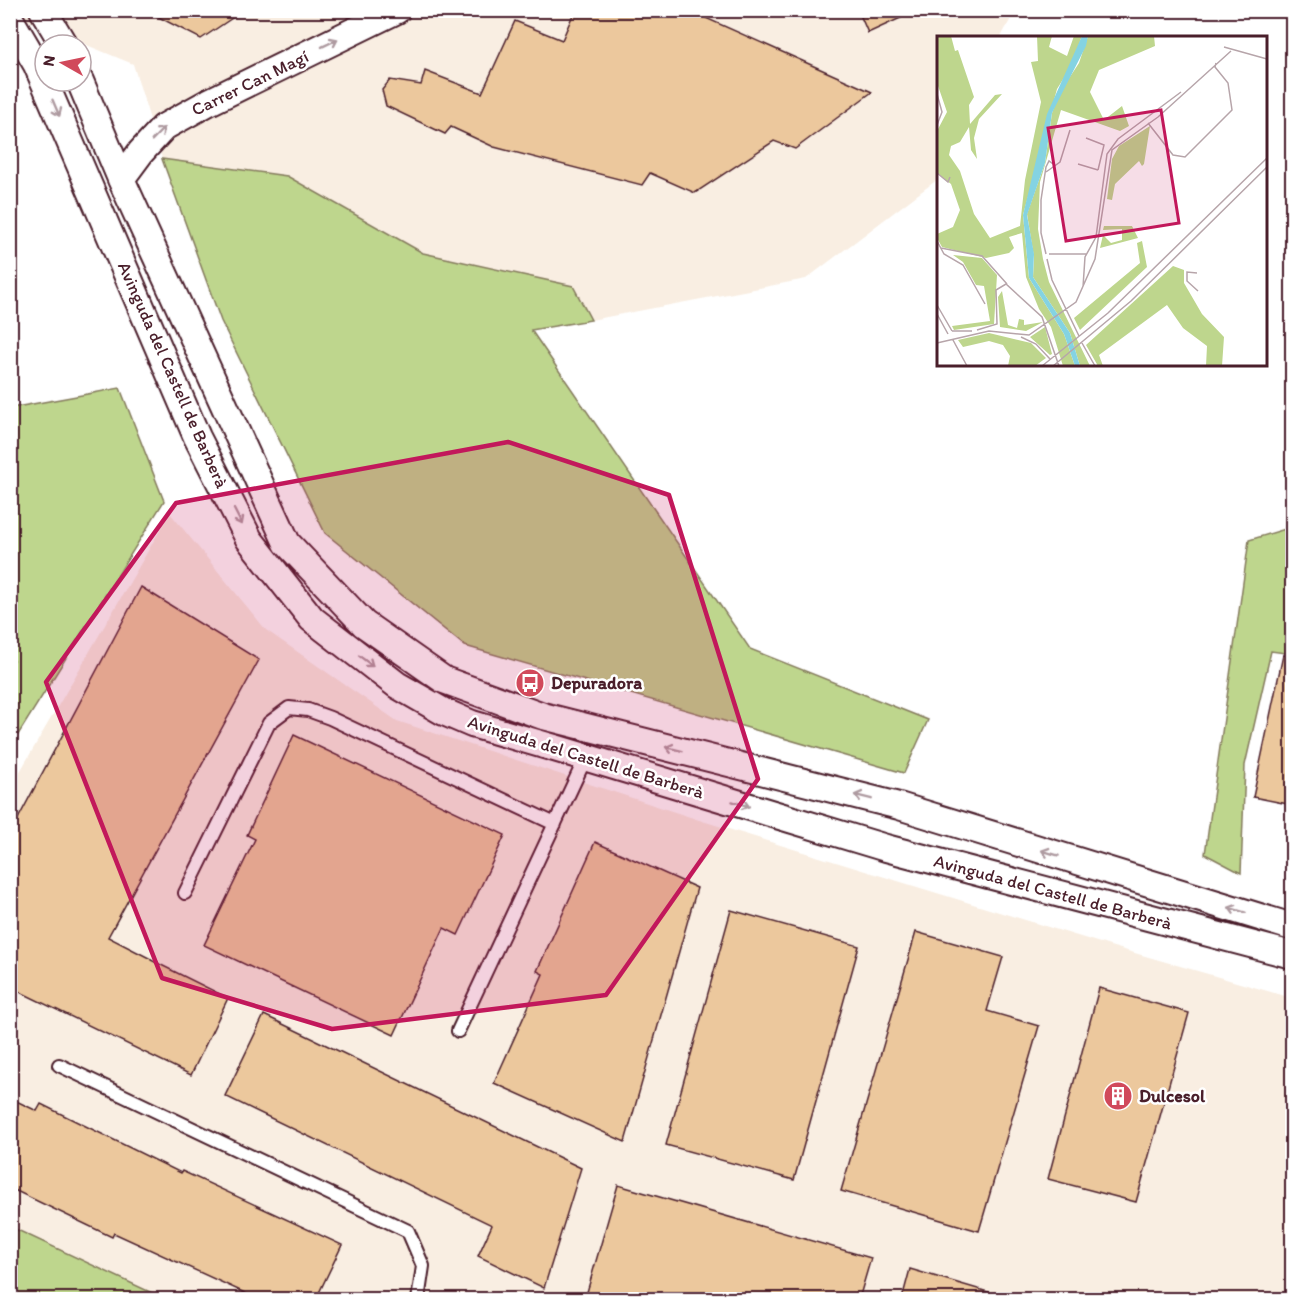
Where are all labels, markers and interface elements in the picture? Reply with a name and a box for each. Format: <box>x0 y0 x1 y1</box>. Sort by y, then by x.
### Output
north arrow <box>33 33 93 93</box>
inset map <box>937 36 1267 366</box>
one-way arrow <box>320 37 338 49</box>
street label: Carrer Can Magí <box>188 45 312 121</box>
text: N <box>38 54 59 68</box>
one-way arrow <box>51 99 62 117</box>
one-way arrow <box>151 126 165 141</box>
street label: Avinguda del Castell de Barberà <box>113 258 233 492</box>
one-way arrow <box>233 507 244 525</box>
one-way arrow <box>357 654 373 667</box>
bus stop icon: Depuradora <box>514 667 546 699</box>
place label: Depuradora <box>551 672 642 694</box>
street label: Avinguda del Castell de Barberà <box>465 711 707 804</box>
one-way arrow <box>665 743 684 755</box>
one-way arrow <box>854 791 873 803</box>
one-way arrow <box>731 799 750 810</box>
one-way arrow <box>1041 847 1060 858</box>
street label: Avinguda del Castell de Barberà <box>931 850 1175 935</box>
one-way arrow <box>1228 904 1247 915</box>
building icon: Dulcesol <box>1102 1080 1134 1112</box>
place label: Dulcesol <box>1139 1085 1206 1107</box>

